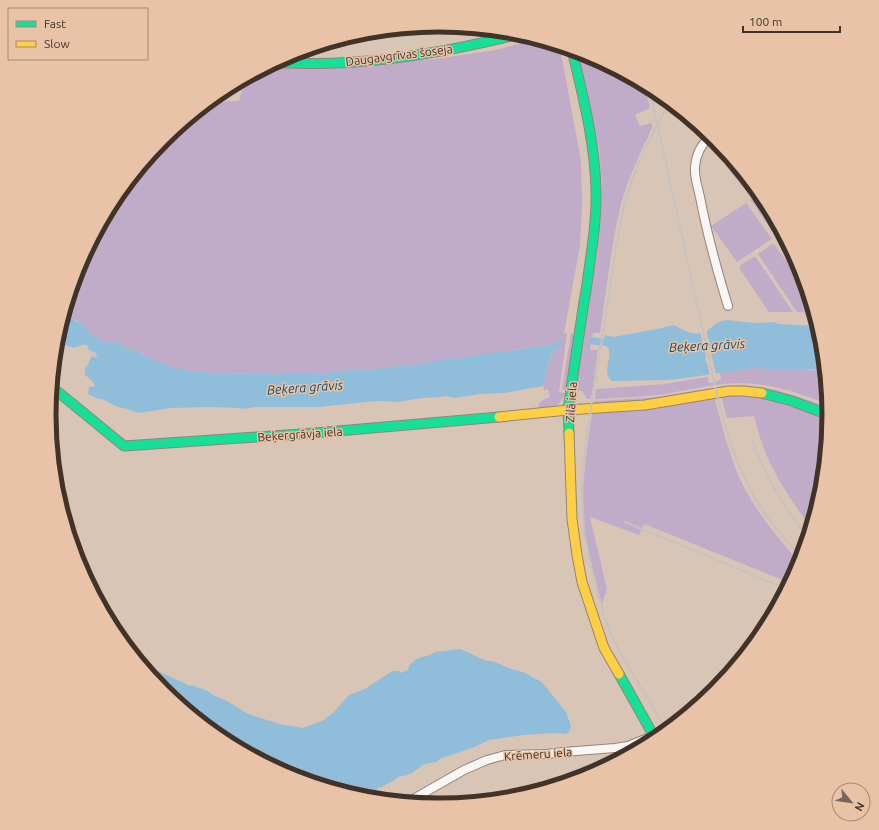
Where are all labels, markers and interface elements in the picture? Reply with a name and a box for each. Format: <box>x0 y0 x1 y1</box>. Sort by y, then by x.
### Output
legend <box>8 8 148 60</box>
scale bar <box>743 8 840 34</box>
text: 100 m <box>749 15 782 28</box>
text: Fast <box>44 17 66 30</box>
text: Slow <box>44 37 70 50</box>
street label: Daugavgrīvas šoseja <box>345 42 453 68</box>
water label: Beķera grāvis <box>669 336 746 354</box>
water label: Beķera grāvis <box>266 377 344 397</box>
street label: Zilā iela <box>563 381 579 423</box>
street label: Beķergrāvja iela <box>257 425 343 443</box>
street label: Krēmeru iela <box>503 745 573 763</box>
north arrow <box>831 782 871 822</box>
text: N <box>853 800 867 813</box>

